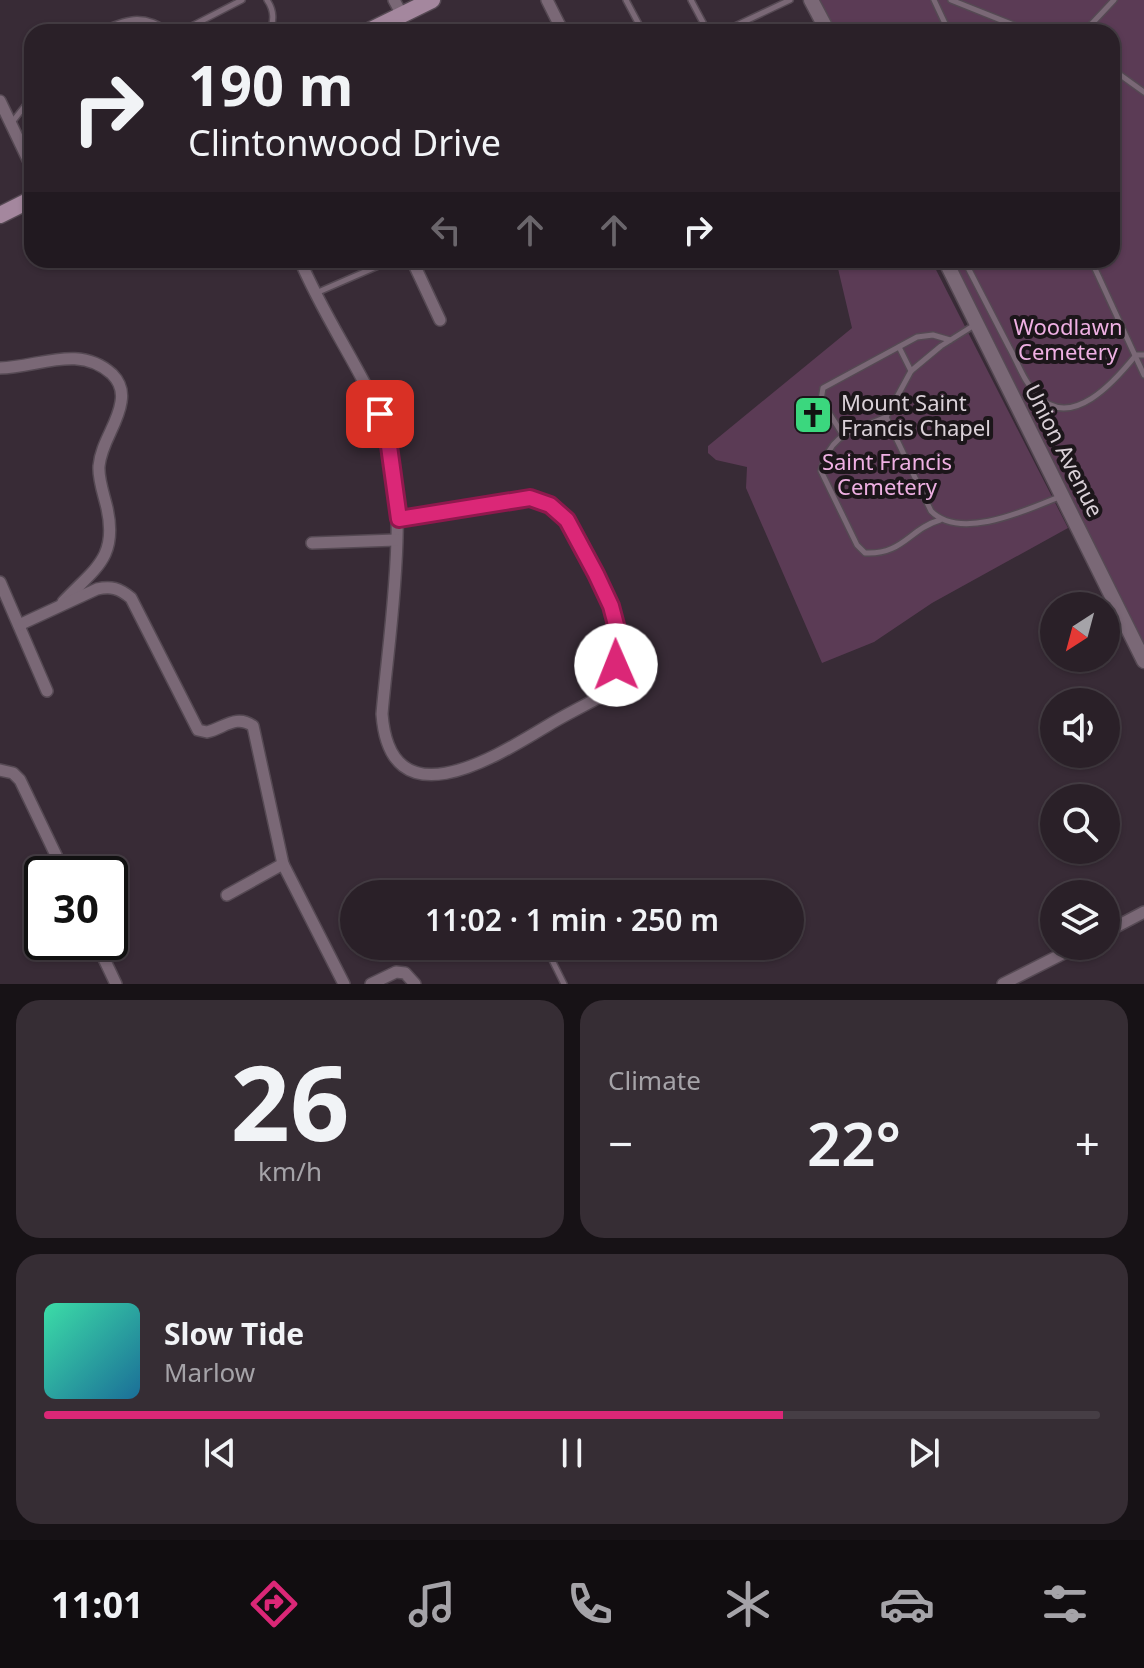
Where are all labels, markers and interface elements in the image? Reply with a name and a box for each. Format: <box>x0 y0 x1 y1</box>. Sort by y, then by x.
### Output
text: 190 m <box>188 46 353 122</box>
icon: right <box>56 56 160 160</box>
text: Clintonwood Drive <box>188 118 501 167</box>
icon: left <box>424 208 468 252</box>
icon: ahead <box>508 208 552 252</box>
icon: ahead <box>592 208 636 252</box>
icon: right <box>676 208 720 252</box>
park label: Woodlawn Cemetery <box>1013 311 1123 366</box>
street label: Union Avenue <box>1019 378 1111 522</box>
pin <box>346 380 414 448</box>
place label: Mount Saint Francis Chapel <box>841 387 991 442</box>
icon: arrive <box>358 392 402 436</box>
church icon: Mount Saint Francis Chapel <box>792 394 834 436</box>
park label: Saint Francis Cemetery <box>822 446 952 501</box>
north arrow <box>1040 592 1120 672</box>
map controls <box>1040 592 1120 960</box>
position arrow <box>574 623 658 707</box>
button: sound <box>1040 688 1120 768</box>
button: search <box>1040 784 1120 864</box>
speed limit sign: 30 <box>24 856 128 960</box>
button: layers <box>1040 880 1120 960</box>
text: 11:02 · 1 min · 250 m <box>425 899 719 940</box>
text: 26 <box>231 1030 349 1171</box>
text: Climate <box>608 1062 701 1098</box>
text: 22° <box>807 1102 901 1184</box>
text: − <box>608 1113 633 1173</box>
text: + <box>1075 1113 1100 1173</box>
text: km/h <box>258 1153 322 1189</box>
text: Slow Tide <box>164 1313 304 1354</box>
text: Marlow <box>164 1354 255 1390</box>
icon: previous <box>198 1431 242 1475</box>
icon: pause <box>550 1431 594 1475</box>
icon: next <box>902 1431 946 1475</box>
icon: directions <box>246 1576 302 1632</box>
icon: music <box>404 1576 460 1632</box>
icon: phone <box>562 1576 618 1632</box>
icon: climate <box>720 1576 776 1632</box>
icon: car <box>879 1576 935 1632</box>
icon: filters <box>1037 1576 1093 1632</box>
text: 11:01 <box>51 1580 144 1629</box>

